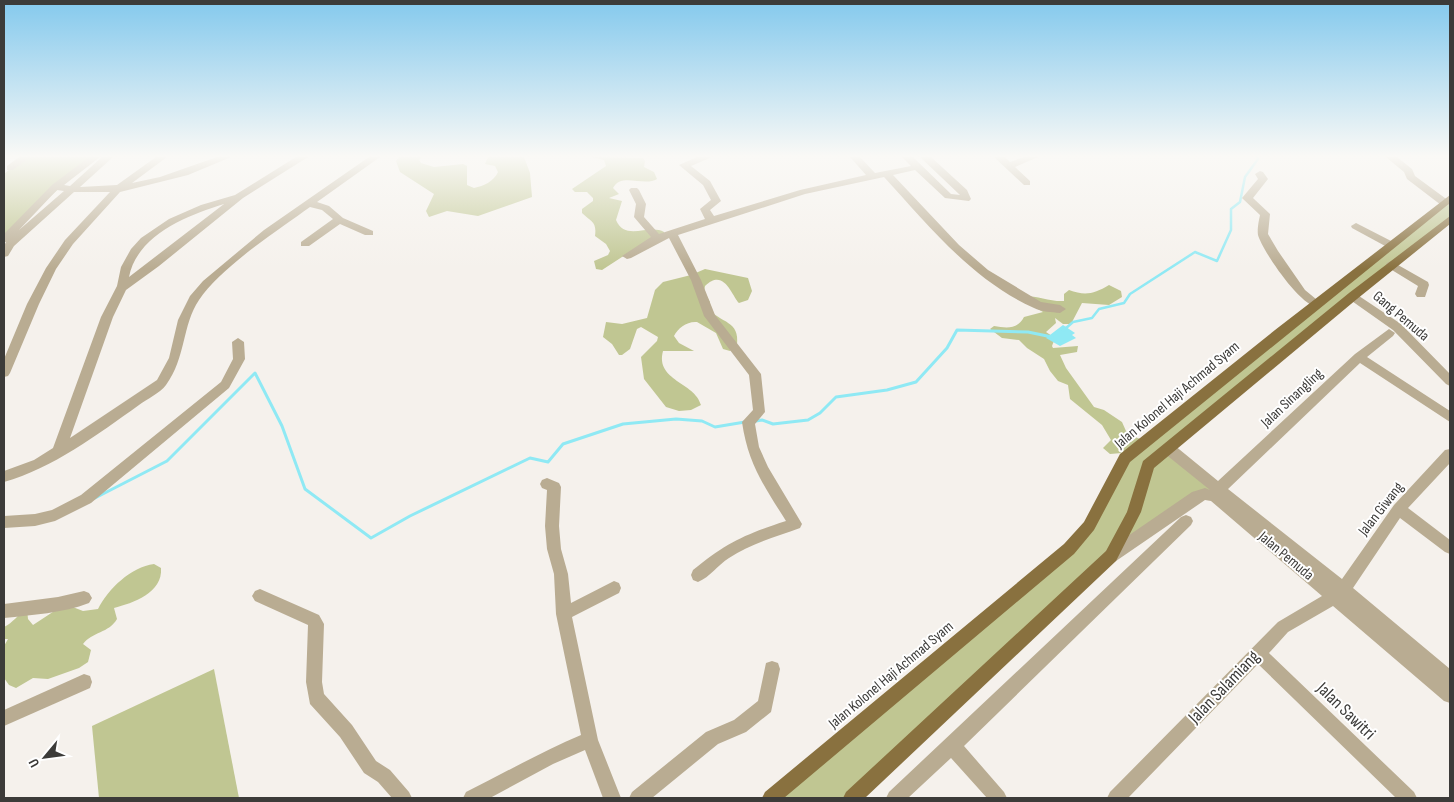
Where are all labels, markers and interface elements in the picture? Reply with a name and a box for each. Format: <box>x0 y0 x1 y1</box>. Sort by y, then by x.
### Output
street label: Gang Pemuda <box>1369 287 1433 345</box>
street label: Jalan Kolonel Haji Achmad Syam <box>1110 337 1243 453</box>
street label: Jalan Sinangling <box>1256 364 1327 432</box>
street label: Jalan Giwang <box>1354 478 1408 540</box>
street label: Jalan Pemuda <box>1254 527 1318 585</box>
street label: Jalan Kolonel Haji Achmad Syam <box>824 617 957 733</box>
street label: Jalan Salamiang <box>1183 646 1264 729</box>
street label: Jalan Sawitri <box>1312 677 1380 744</box>
north arrow <box>20 732 70 782</box>
text: U <box>25 756 43 770</box>

